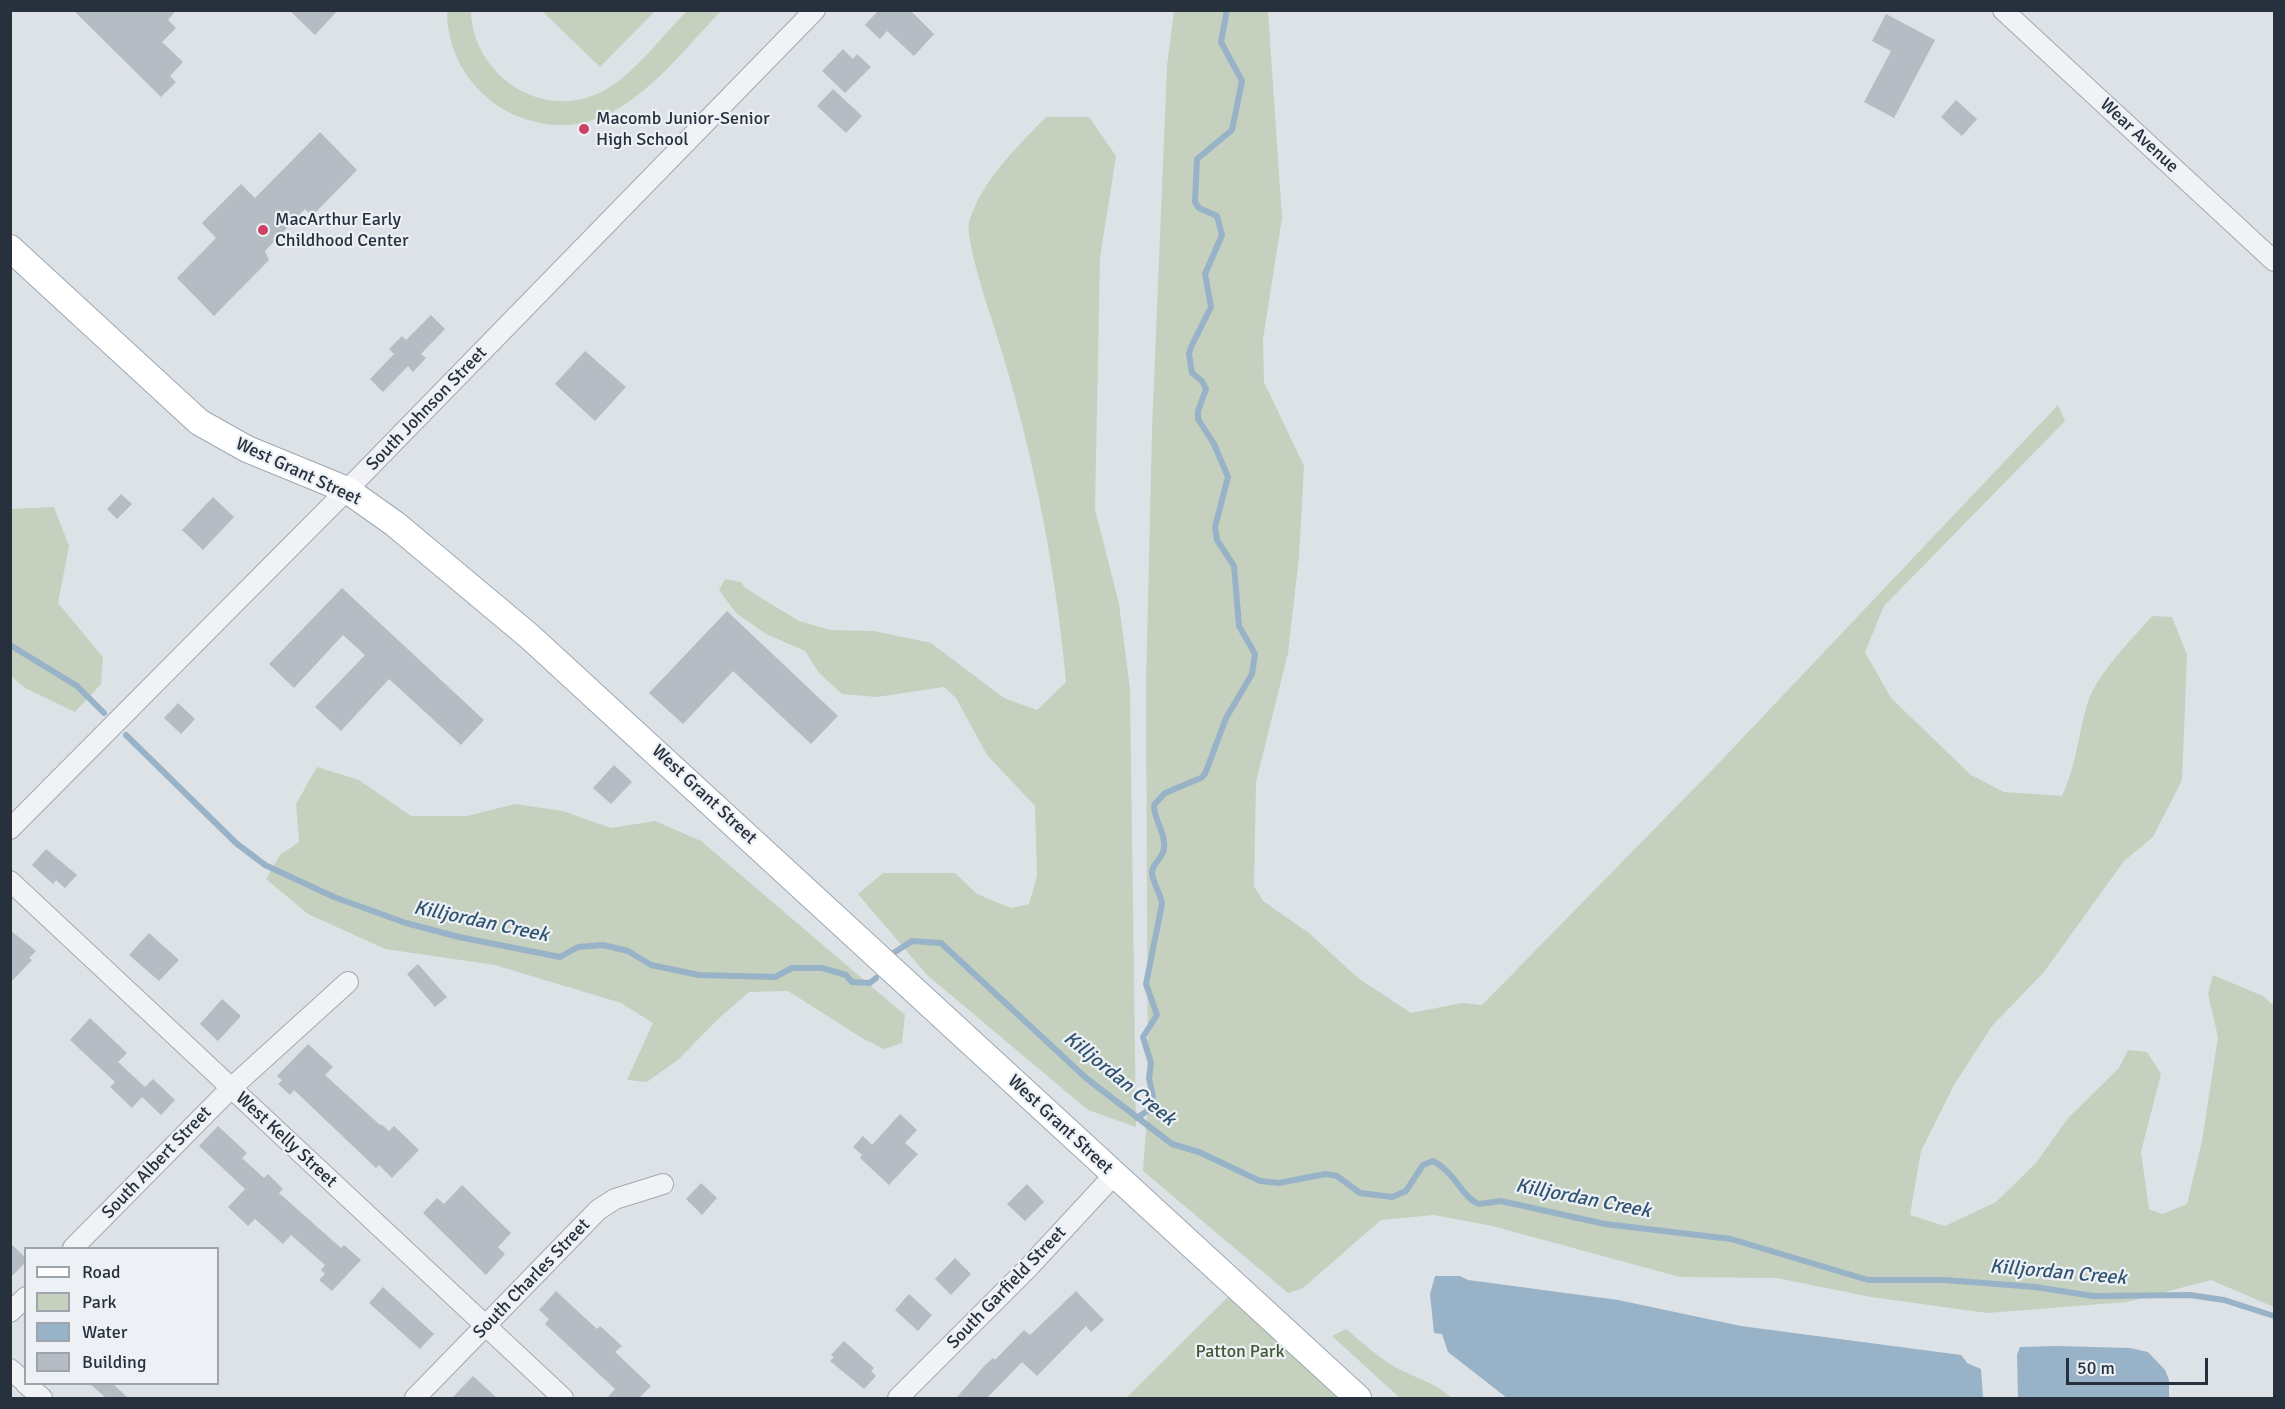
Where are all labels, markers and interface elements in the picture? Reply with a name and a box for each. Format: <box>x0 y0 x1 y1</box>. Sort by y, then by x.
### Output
street label: Wear Avenue <box>2095 94 2183 178</box>
place label: Macomb Junior-Senior High School <box>596 108 770 150</box>
marker: Macomb Junior-Senior High School <box>577 122 591 136</box>
place label: MacArthur Early Childhood Center <box>275 209 409 252</box>
marker: MacArthur Early Childhood Center <box>256 223 270 237</box>
street label: South Johnson Street <box>362 342 492 476</box>
street label: West Grant Street <box>232 433 364 511</box>
street label: West Grant Street <box>647 741 761 849</box>
water label: Killjordan Creek <box>411 896 551 948</box>
water label: Killjordan Creek <box>1058 1027 1180 1131</box>
street label: West Grant Street <box>1003 1071 1117 1179</box>
street label: West Kelly Street <box>231 1088 341 1192</box>
street label: South Albert Street <box>98 1102 216 1224</box>
water label: Killjordan Creek <box>1513 1174 1653 1224</box>
street label: South Charles Street <box>469 1214 595 1344</box>
street label: South Garfield Street <box>943 1222 1071 1354</box>
legend <box>24 1247 219 1385</box>
water label: Killjordan Creek <box>1989 1255 2127 1291</box>
text: Road <box>82 1261 121 1283</box>
text: Park <box>82 1291 117 1313</box>
text: Water <box>82 1321 127 1343</box>
park label: Patton Park <box>1196 1341 1284 1363</box>
scale bar <box>2069 1346 2212 1384</box>
text: Building <box>82 1351 146 1373</box>
text: 50 m <box>2077 1357 2115 1379</box>

